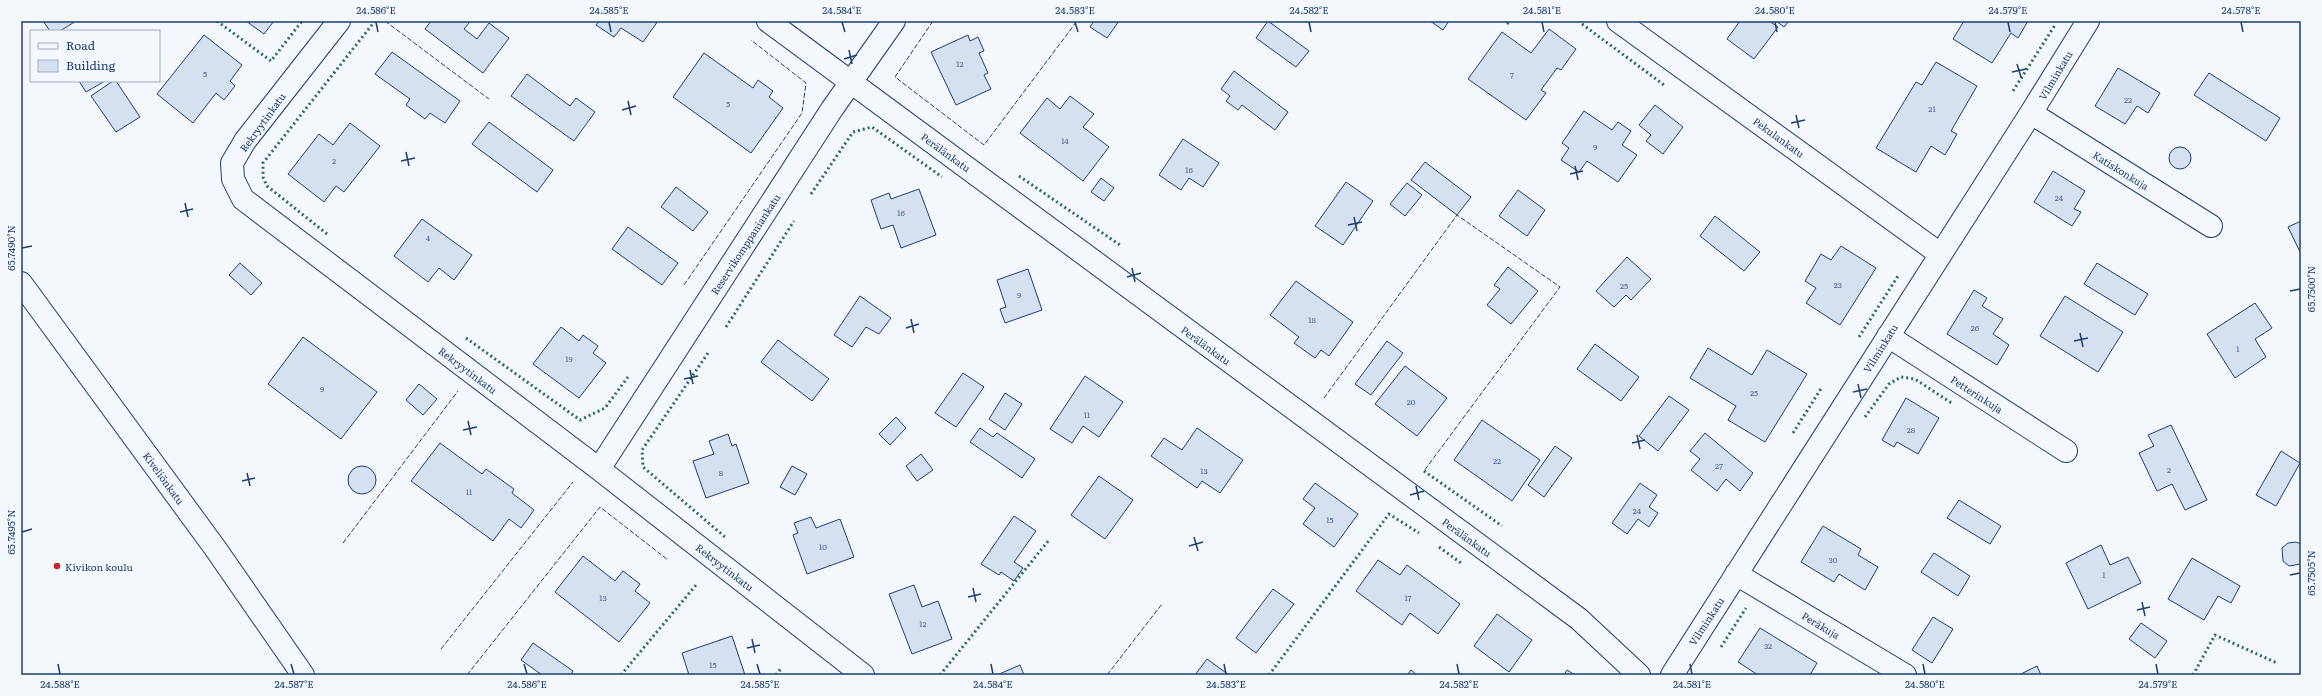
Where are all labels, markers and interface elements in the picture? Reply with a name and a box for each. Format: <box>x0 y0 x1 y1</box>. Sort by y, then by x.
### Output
text: 24.586°E <box>356 2 396 17</box>
text: 24.585°E <box>589 2 629 17</box>
text: 24.584°E <box>822 2 862 17</box>
text: 24.583°E <box>1055 2 1095 17</box>
text: 24.582°E <box>1289 2 1329 17</box>
text: 24.581°E <box>1523 2 1561 17</box>
text: 24.580°E <box>1755 2 1795 17</box>
text: 24.579°E <box>1989 2 2027 17</box>
text: 24.578°E <box>2221 2 2261 17</box>
legend <box>30 30 160 82</box>
text: Road <box>66 36 96 54</box>
street label: Vilminkatu <box>2034 47 2076 102</box>
text: Building <box>66 56 116 74</box>
house number: 12 <box>956 58 964 69</box>
house number: 5 <box>203 68 207 79</box>
house number: 7 <box>1510 69 1514 80</box>
street label: Rekryytinkatu <box>235 89 289 155</box>
house number: 22 <box>2124 94 2132 105</box>
house number: 5 <box>726 98 730 109</box>
house number: 21 <box>1928 103 1936 114</box>
street label: Pekulankatu <box>1750 113 1808 161</box>
street label: Perälänkatu <box>918 129 974 175</box>
house number: 14 <box>1061 135 1069 146</box>
house number: 9 <box>1593 141 1597 152</box>
street label: Katiskonkuja <box>2090 147 2152 193</box>
house number: 2 <box>332 155 336 166</box>
house number: 16 <box>1185 164 1193 175</box>
street label: Reservikomppaniankatu <box>707 190 784 297</box>
house number: 24 <box>2055 192 2064 203</box>
house number: 16 <box>897 207 905 218</box>
text: 65.7490°N <box>3 225 18 271</box>
house number: 4 <box>426 232 431 243</box>
text: 65.7500°N <box>2303 266 2318 312</box>
house number: 23 <box>1834 279 1842 290</box>
house number: 25 <box>1620 280 1628 291</box>
house number: 9 <box>1017 289 1021 300</box>
house number: 18 <box>1308 314 1316 325</box>
street label: Vilminkatu <box>1859 320 1901 375</box>
street label: Perälänkatu <box>1178 322 1234 368</box>
house number: 26 <box>1971 322 1980 333</box>
street label: Rekryytinkatu <box>436 343 501 397</box>
house number: 1 <box>2236 343 2240 354</box>
house number: 19 <box>565 353 573 364</box>
street label: Petterinkuja <box>1948 371 2007 417</box>
house number: 9 <box>320 383 324 394</box>
house number: 25 <box>1750 387 1758 398</box>
house number: 20 <box>1407 396 1416 407</box>
house number: 11 <box>1084 409 1091 420</box>
house number: 28 <box>1907 424 1916 435</box>
street label: Kiveliönkatu <box>140 449 189 508</box>
house number: 22 <box>1493 455 1501 466</box>
house number: 27 <box>1715 460 1723 471</box>
house number: 2 <box>2167 464 2171 475</box>
house number: 13 <box>1200 465 1208 476</box>
house number: 8 <box>719 467 724 478</box>
house number: 11 <box>466 486 473 497</box>
house number: 24 <box>1633 505 1642 516</box>
text: 65.7495°N <box>3 509 18 555</box>
house number: 15 <box>1326 514 1334 525</box>
street label: Perälänkatu <box>1439 514 1495 560</box>
street label: Rekryytinkatu <box>693 540 758 595</box>
house number: 10 <box>819 541 827 552</box>
text: 65.7505°N <box>2303 550 2318 596</box>
house number: 30 <box>1829 554 1838 565</box>
place label: Kivikon koulu <box>65 559 134 574</box>
marker: Kivikon koulu <box>52 561 62 571</box>
house number: 1 <box>2102 569 2106 580</box>
house number: 13 <box>599 592 607 603</box>
house number: 17 <box>1404 592 1412 603</box>
street label: Vilminkatu <box>1685 593 1728 648</box>
street label: Peräkuja <box>1799 608 1843 643</box>
house number: 12 <box>919 618 927 629</box>
house number: 32 <box>1764 640 1772 651</box>
house number: 15 <box>709 659 717 670</box>
text: 24.588°E <box>40 676 80 691</box>
text: 24.587°E <box>274 676 314 691</box>
text: 24.586°E <box>507 676 547 691</box>
text: 24.585°E <box>740 676 780 691</box>
text: 24.584°E <box>973 676 1013 691</box>
text: 24.583°E <box>1206 676 1246 691</box>
text: 24.582°E <box>1439 676 1479 691</box>
text: 24.581°E <box>1673 676 1711 691</box>
text: 24.580°E <box>1905 676 1945 691</box>
text: 24.579°E <box>2139 676 2177 691</box>

